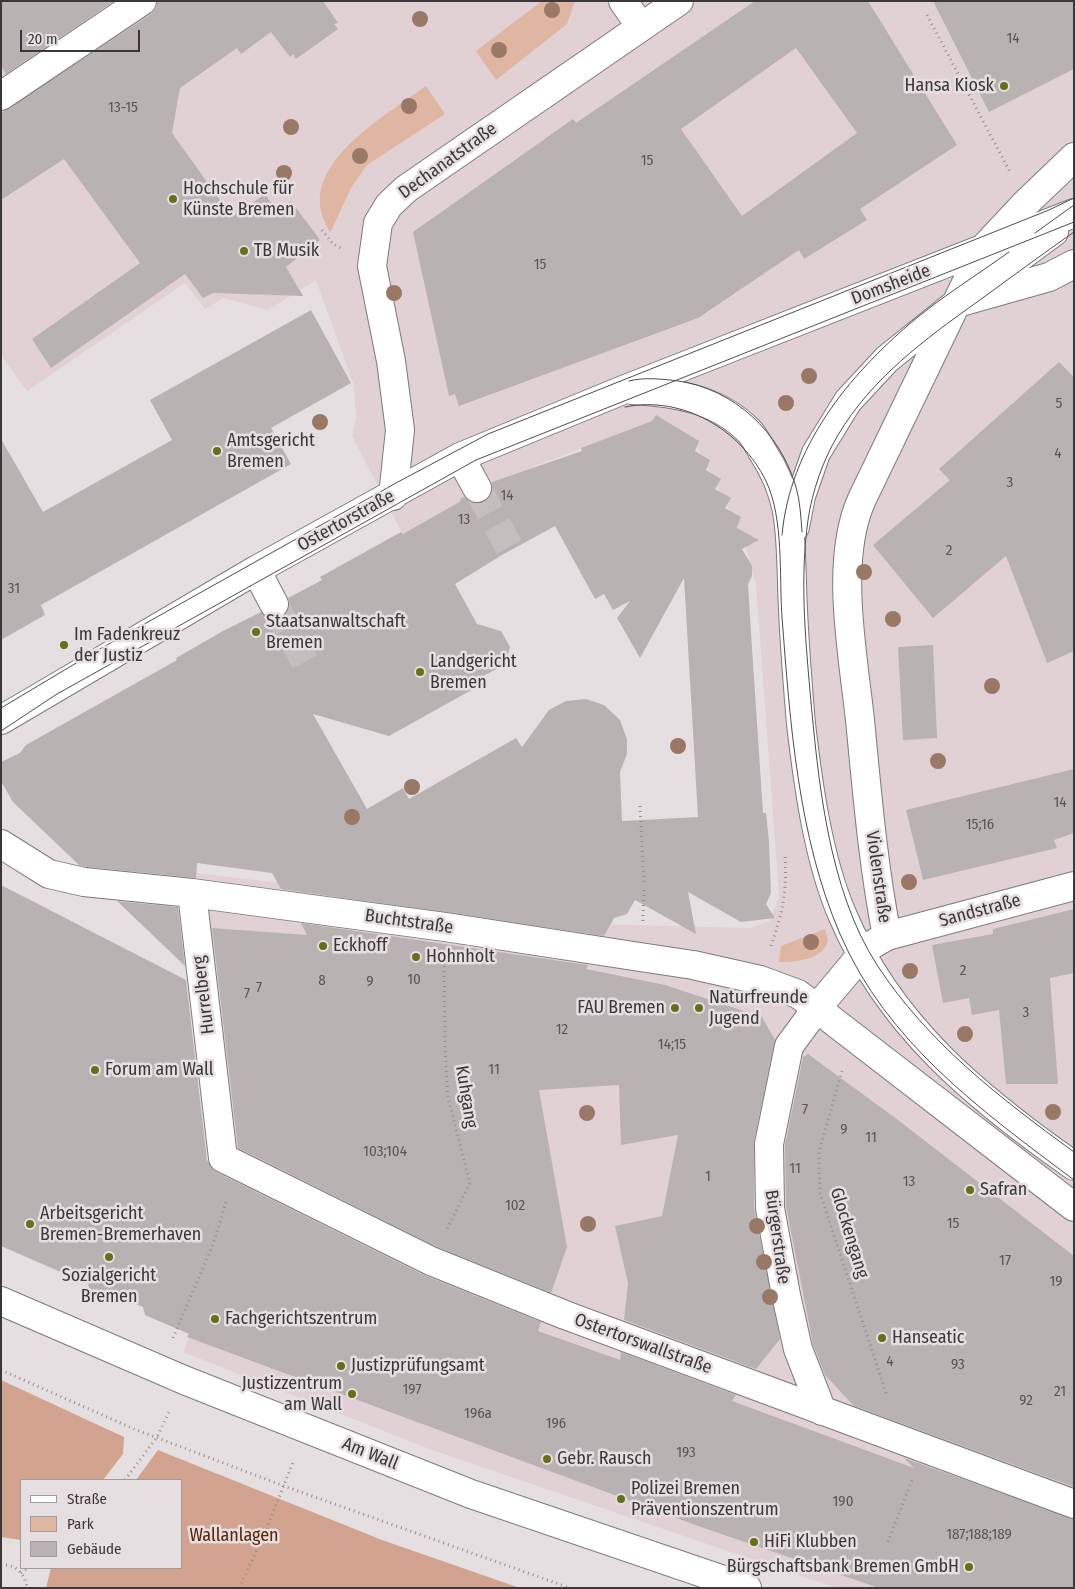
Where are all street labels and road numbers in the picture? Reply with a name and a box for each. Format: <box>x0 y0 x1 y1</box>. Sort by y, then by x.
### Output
street label: Dechanatstraße <box>395 118 501 204</box>
street label: Domsheide <box>848 260 934 310</box>
street label: Ostertorstraße <box>294 485 398 557</box>
street label: Violenstraße <box>861 830 895 924</box>
street label: Sandstraße <box>937 890 1023 932</box>
street label: Buchtstraße <box>363 905 455 939</box>
street label: Hurrelberg <box>188 954 220 1036</box>
street label: Kuhgang <box>450 1064 482 1130</box>
street label: Glockengang <box>825 1185 873 1281</box>
street label: Bürgerstraße <box>760 1188 794 1286</box>
street label: Ostertorswallstraße <box>571 1309 715 1379</box>
street label: Am Wall <box>339 1433 401 1475</box>

